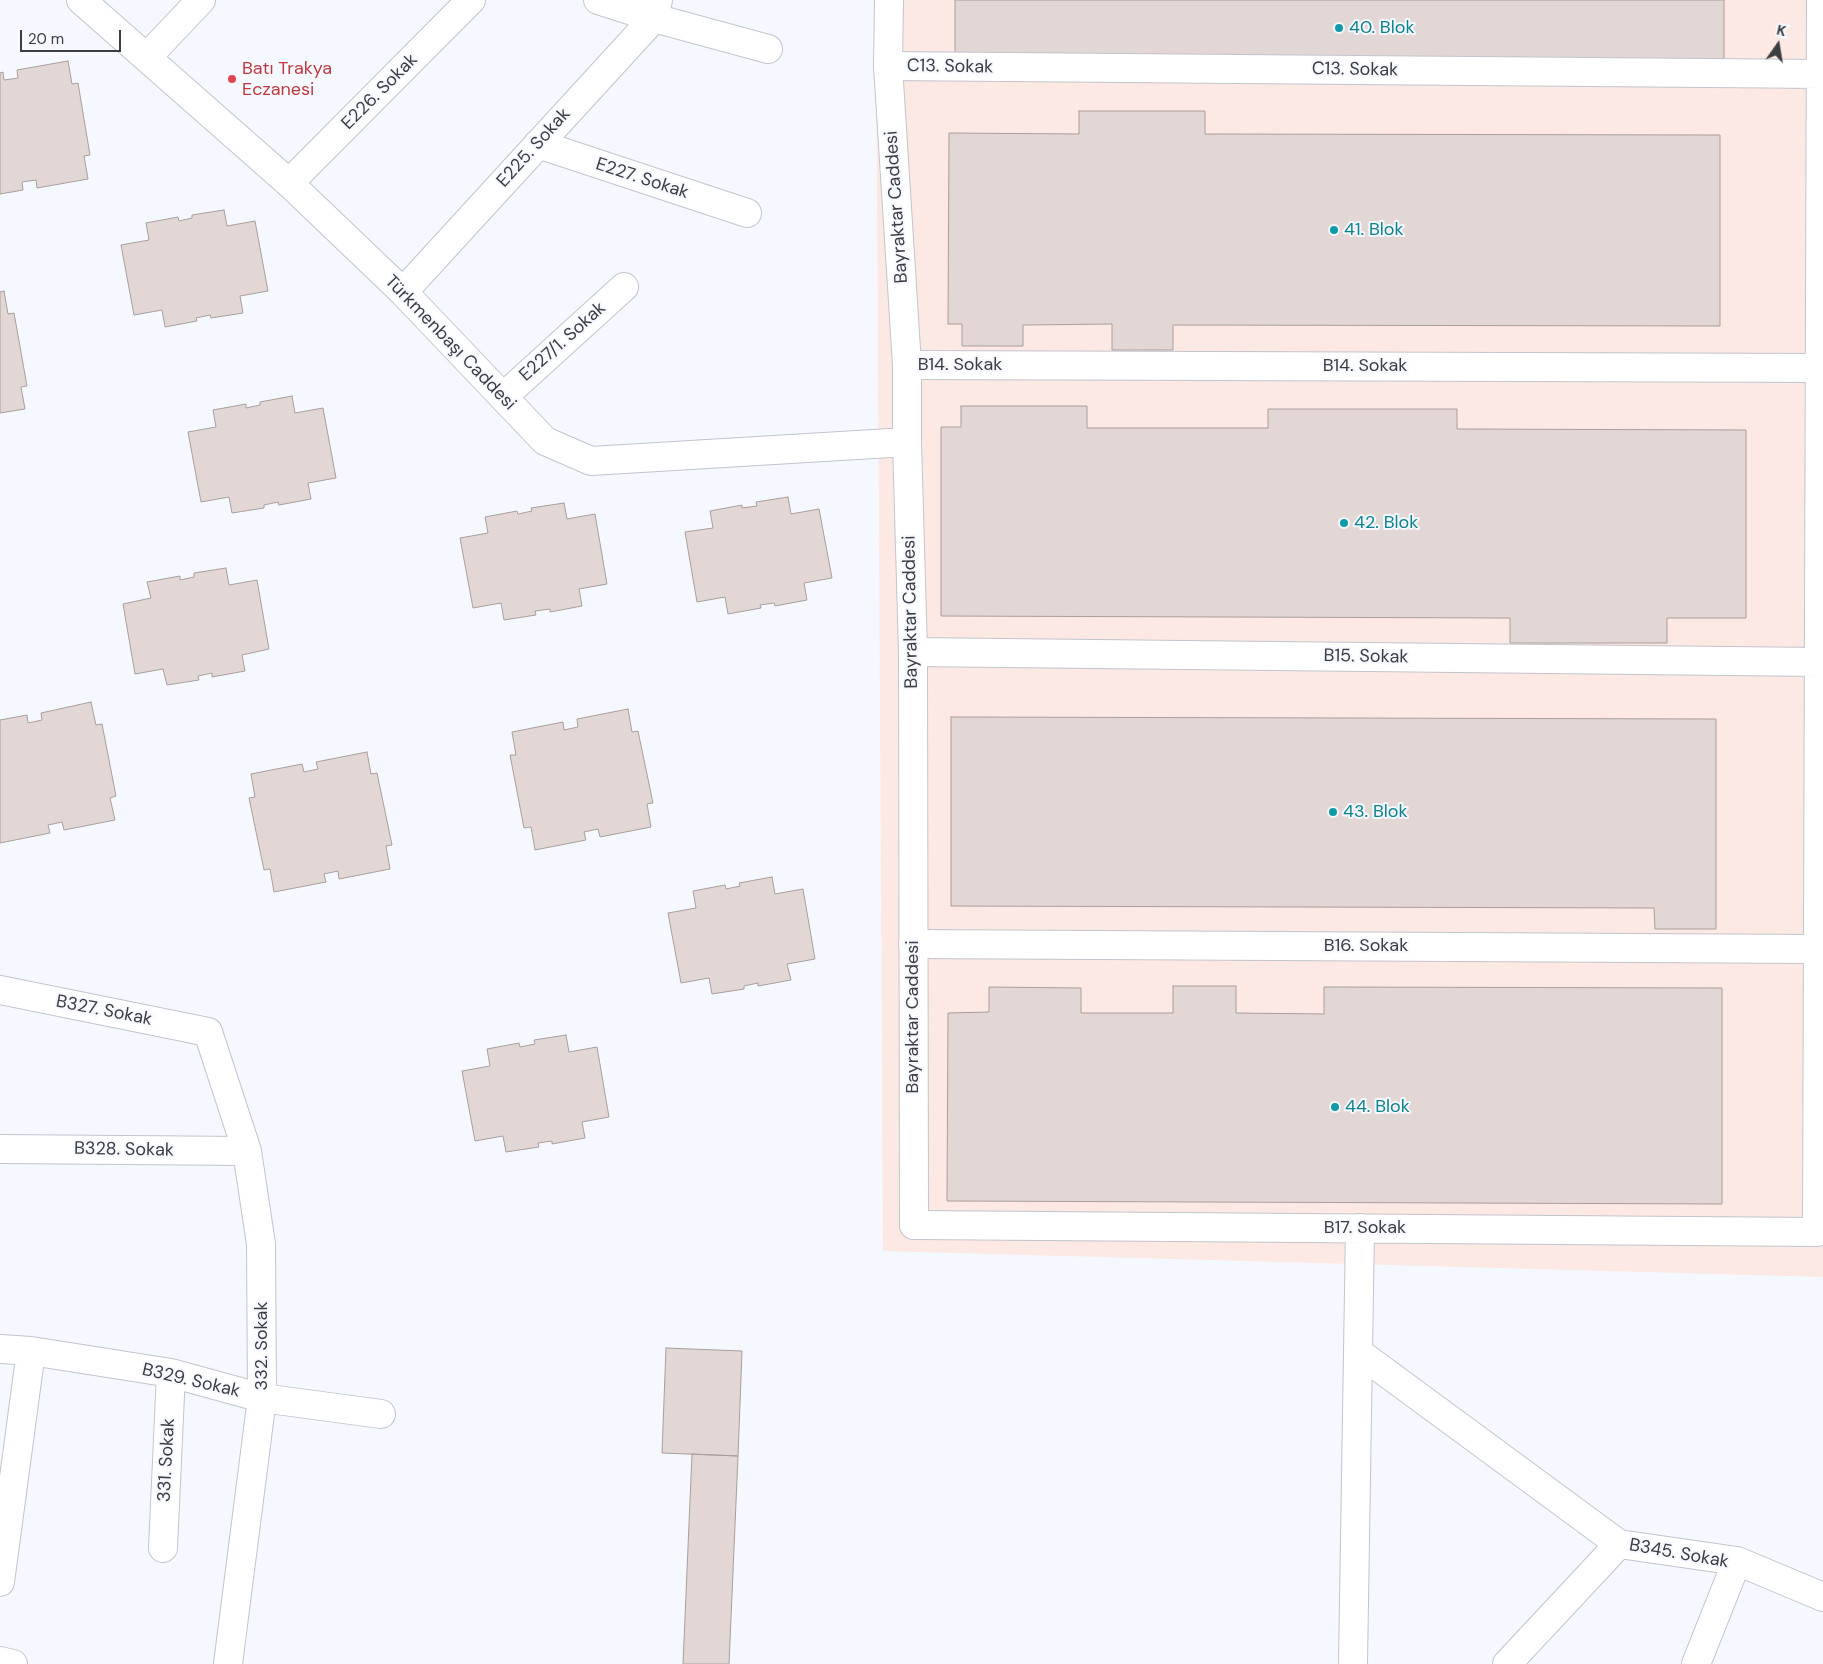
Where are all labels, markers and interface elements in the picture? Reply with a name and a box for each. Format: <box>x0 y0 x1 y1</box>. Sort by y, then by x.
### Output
place label: 40. Blok <box>1349 17 1414 39</box>
scale bar <box>22 20 124 52</box>
north arrow <box>1753 20 1803 70</box>
text: K <box>1775 21 1788 40</box>
marker: 40. Blok <box>1333 22 1345 34</box>
text: 20 m <box>28 29 64 49</box>
street label: E226. Sokak <box>337 49 423 135</box>
street label: C13. Sokak <box>907 55 993 79</box>
place label: Batı Trakya Eczanesi <box>242 58 332 100</box>
street label: C13. Sokak <box>1312 58 1398 82</box>
marker: Batı Trakya Eczanesi <box>226 73 238 85</box>
street label: E225. Sokak <box>493 104 575 192</box>
street label: Bayraktar Caddesi <box>881 130 913 284</box>
street label: E227. Sokak <box>593 154 691 204</box>
place label: 41. Blok <box>1344 219 1404 241</box>
marker: 41. Blok <box>1328 224 1340 236</box>
street label: Türkmenbaşı Caddesi <box>380 271 520 415</box>
street label: E227/1. Sokak <box>515 298 611 386</box>
street label: B14. Sokak <box>918 354 1002 376</box>
street label: B14. Sokak <box>1323 355 1407 377</box>
place label: 42. Blok <box>1354 512 1418 534</box>
marker: 42. Blok <box>1338 517 1350 529</box>
street label: Bayraktar Caddesi <box>899 535 923 689</box>
street label: B15. Sokak <box>1323 645 1409 669</box>
place label: 43. Blok <box>1343 801 1408 823</box>
marker: 43. Blok <box>1327 806 1339 818</box>
street label: B16. Sokak <box>1324 935 1408 957</box>
street label: Bayraktar Caddesi <box>902 940 924 1094</box>
street label: B327. Sokak <box>54 991 154 1031</box>
place label: 44. Blok <box>1345 1096 1410 1118</box>
marker: 44. Blok <box>1329 1101 1341 1113</box>
street label: B328. Sokak <box>74 1138 174 1162</box>
street label: B17. Sokak <box>1324 1217 1406 1239</box>
street label: 332. Sokak <box>251 1302 273 1390</box>
street label: B329. Sokak <box>140 1359 242 1403</box>
street label: 331. Sokak <box>154 1418 180 1502</box>
street label: B345. Sokak <box>1628 1535 1730 1573</box>

